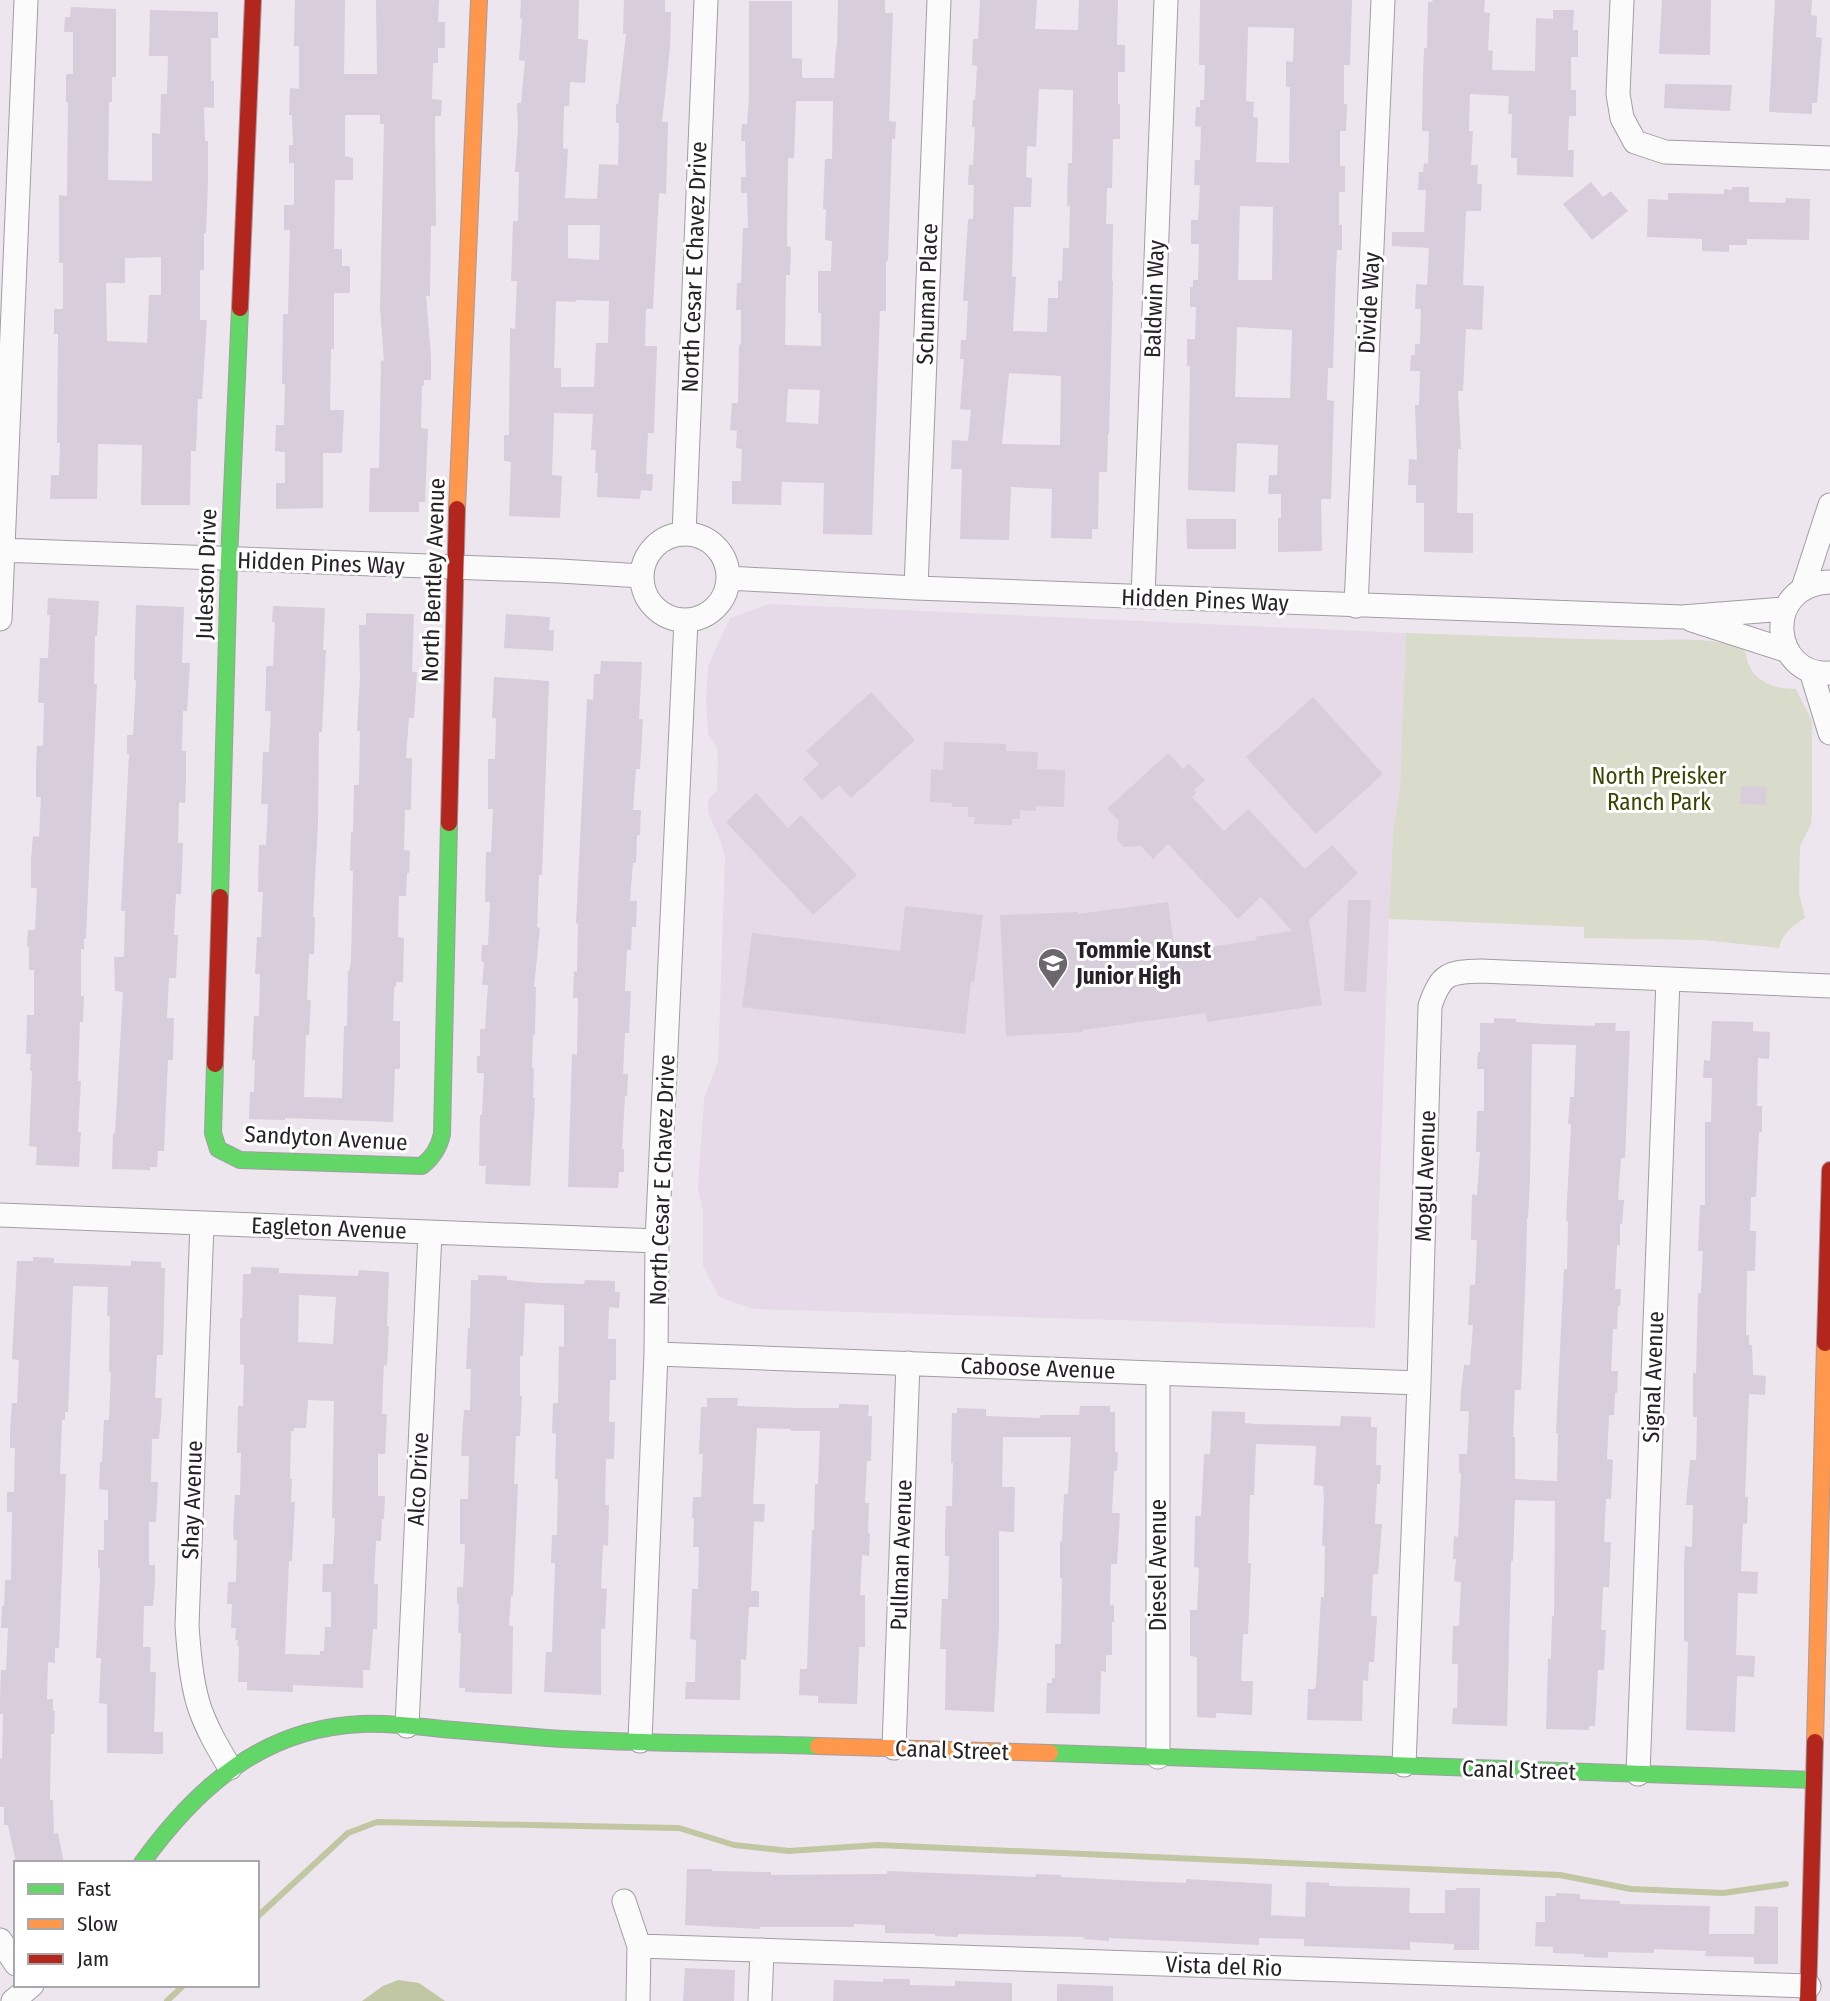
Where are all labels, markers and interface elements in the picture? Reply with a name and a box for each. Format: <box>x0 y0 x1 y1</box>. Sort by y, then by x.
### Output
street label: North Cesar E Chavez Drive <box>676 141 712 393</box>
street label: Schuman Place <box>911 223 943 365</box>
street label: Baldwin Way <box>1138 239 1170 358</box>
street label: Divide Way <box>1352 251 1386 355</box>
street label: North Bentley Avenue <box>415 477 451 683</box>
street label: Juleston Drive <box>190 508 222 640</box>
street label: Hidden Pines Way <box>237 546 406 580</box>
street label: Hidden Pines Way <box>1121 583 1290 617</box>
park label: North Preisker Ranch Park <box>1592 762 1726 816</box>
place label: Tommie Kunst Junior High <box>1075 936 1212 990</box>
school or university icon: Tommie Kunst Junior High <box>1036 946 1070 990</box>
street label: North Cesar E Chavez Drive <box>644 1054 680 1306</box>
street label: Mogul Avenue <box>1409 1110 1441 1242</box>
street label: Sandyton Avenue <box>244 1120 408 1156</box>
street label: Eagleton Avenue <box>251 1211 407 1245</box>
street label: Signal Avenue <box>1637 1311 1669 1443</box>
street label: Caboose Avenue <box>960 1351 1116 1385</box>
street label: Alco Drive <box>402 1432 434 1526</box>
street label: Shay Avenue <box>176 1440 208 1560</box>
street label: Pullman Avenue <box>884 1479 918 1631</box>
street label: Diesel Avenue <box>1144 1499 1172 1631</box>
street label: Canal Street <box>895 1734 1010 1766</box>
street label: Canal Street <box>1462 1754 1577 1786</box>
legend <box>14 1861 259 1987</box>
text: Fast <box>77 1876 111 1902</box>
text: Slow <box>77 1911 118 1937</box>
text: Jam <box>77 1946 109 1972</box>
street label: Vista del Rio <box>1165 1950 1283 1982</box>

